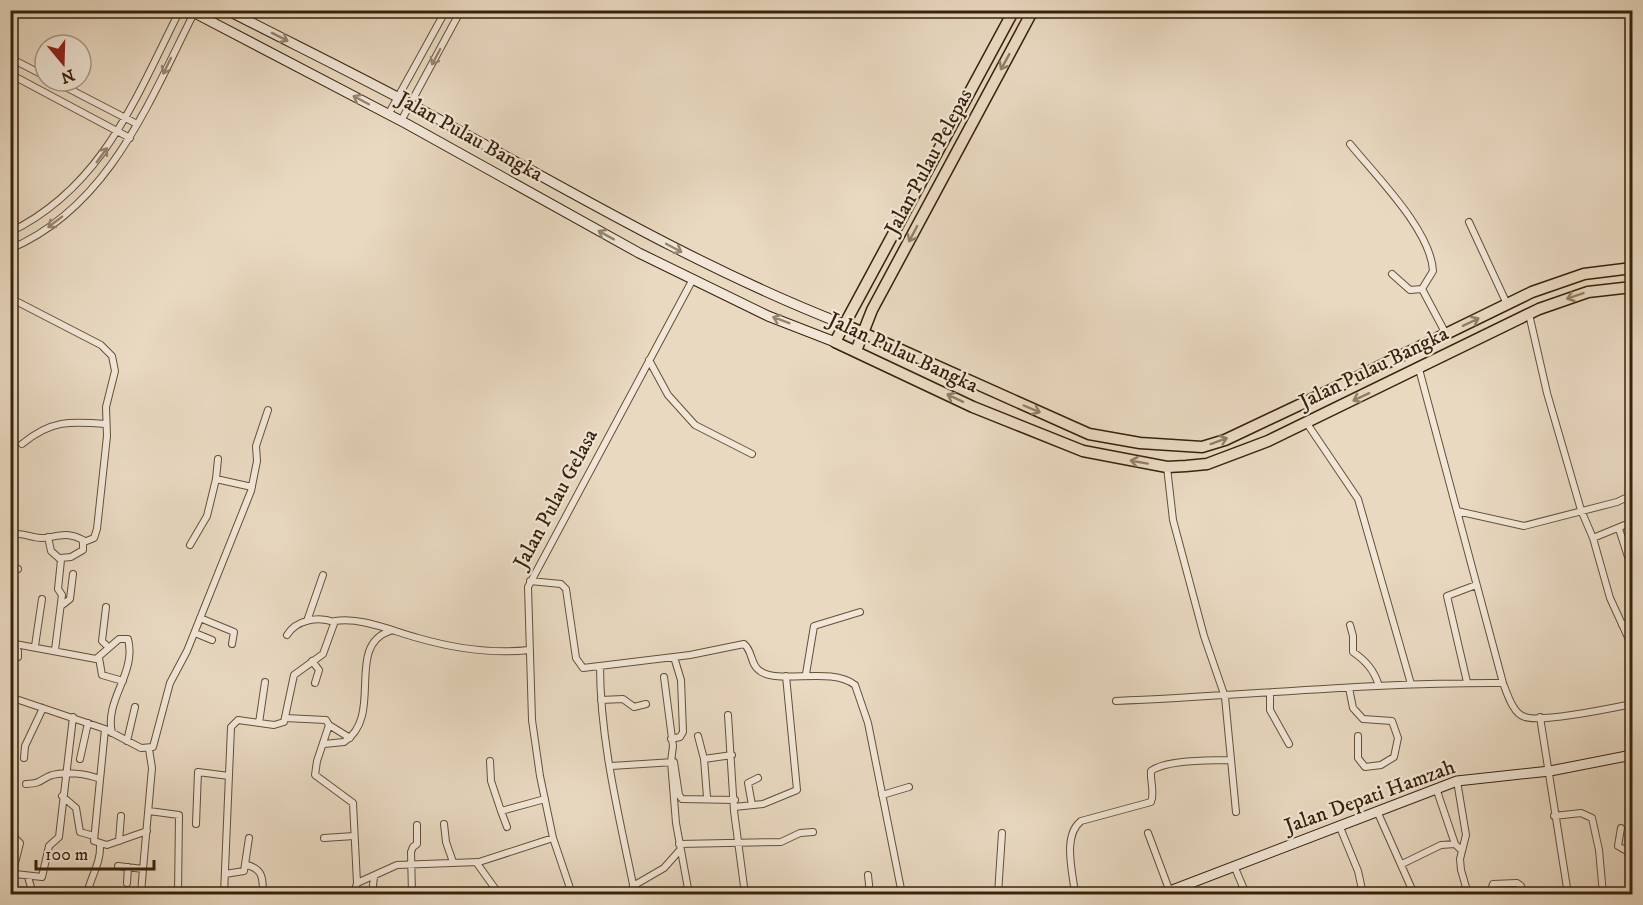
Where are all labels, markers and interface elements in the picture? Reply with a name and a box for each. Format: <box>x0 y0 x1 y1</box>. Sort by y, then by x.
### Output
one-way arrow <box>270 32 288 43</box>
north arrow <box>33 33 93 93</box>
one-way arrow <box>430 48 442 65</box>
one-way arrow <box>999 53 1011 70</box>
one-way arrow <box>161 56 173 74</box>
text: N <box>58 65 77 88</box>
street label: Jalan Pulau Pelepas <box>879 84 978 241</box>
street label: Jalan Pulau Bangka <box>391 85 547 188</box>
one-way arrow <box>353 94 371 106</box>
one-way arrow <box>96 147 108 163</box>
one-way arrow <box>48 216 64 229</box>
one-way arrow <box>907 225 919 242</box>
one-way arrow <box>597 229 615 240</box>
one-way arrow <box>664 243 682 254</box>
one-way arrow <box>1566 292 1585 303</box>
street label: Jalan Pulau Bangka <box>822 306 982 399</box>
one-way arrow <box>772 314 791 325</box>
one-way arrow <box>1462 315 1480 327</box>
street label: Jalan Pulau Bangka <box>1293 321 1453 416</box>
one-way arrow <box>1352 391 1370 403</box>
one-way arrow <box>947 392 965 404</box>
one-way arrow <box>1022 404 1040 415</box>
street label: Jalan Pulau Gelasa <box>507 425 604 575</box>
one-way arrow <box>1209 435 1228 446</box>
one-way arrow <box>1129 456 1149 467</box>
street label: Jalan Depati Hamzah <box>1279 754 1459 841</box>
scale bar <box>36 833 154 871</box>
text: 100 m <box>45 844 88 866</box>

